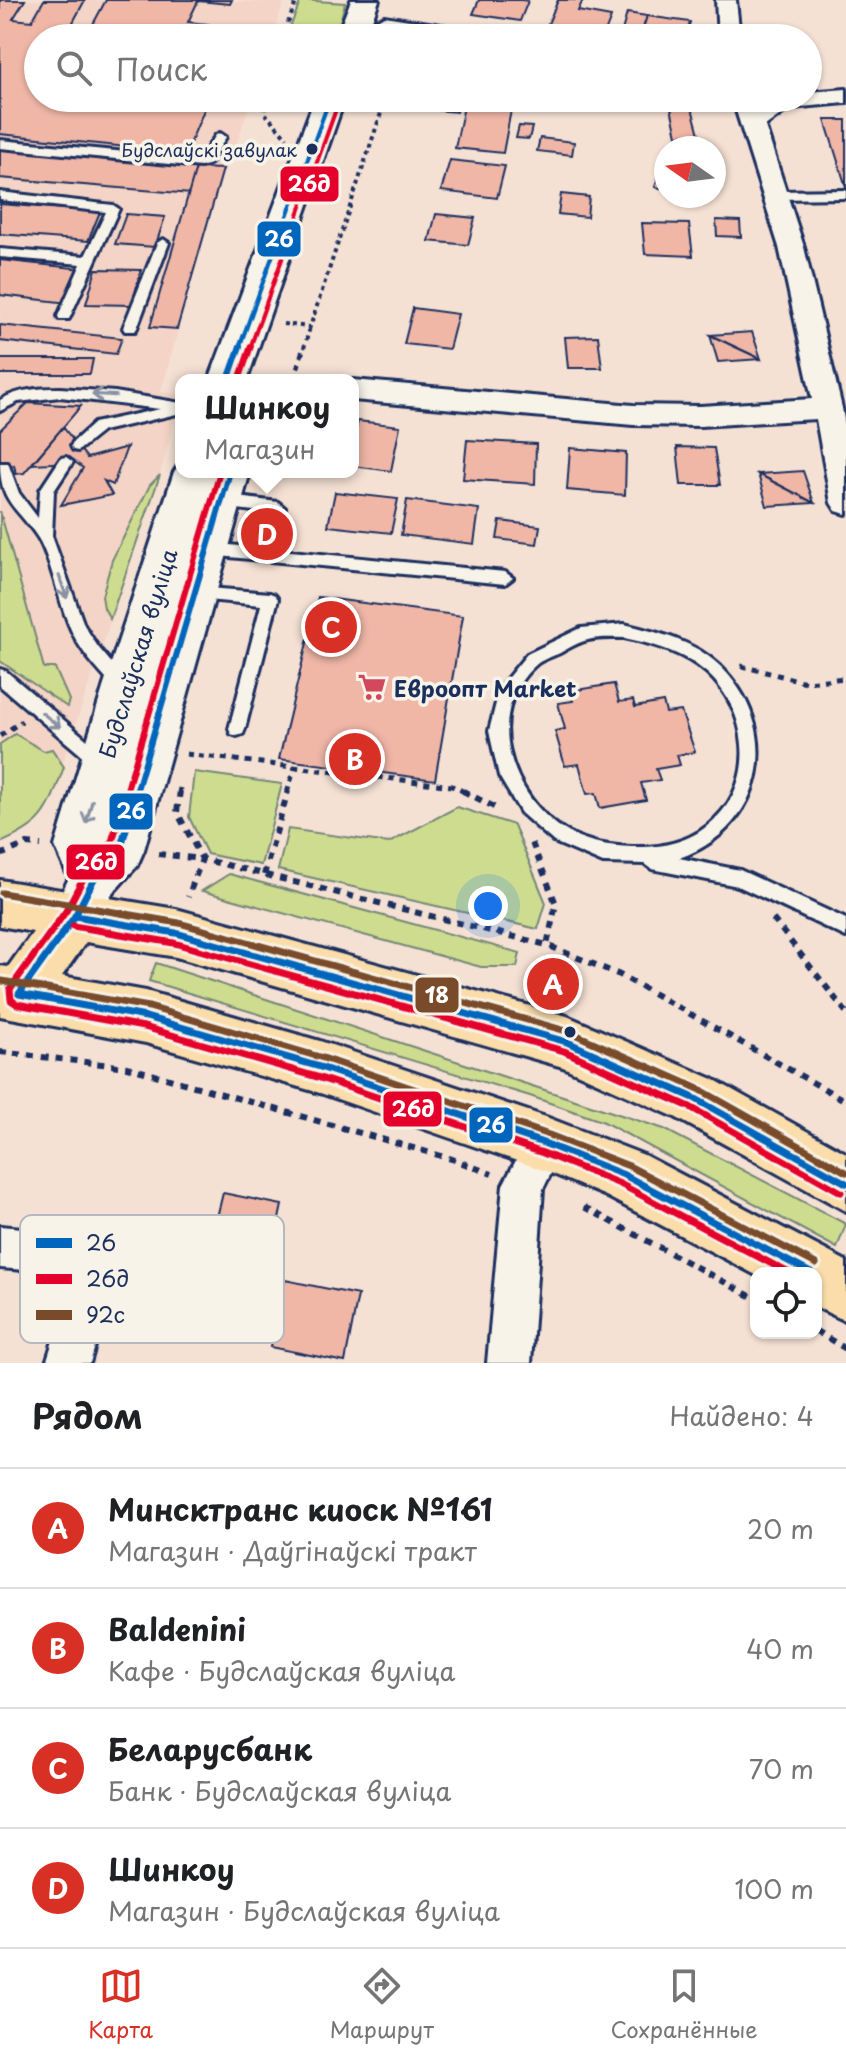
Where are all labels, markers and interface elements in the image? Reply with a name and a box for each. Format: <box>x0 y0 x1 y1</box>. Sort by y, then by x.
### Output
search box <box>24 24 822 112</box>
icon: search <box>52 46 96 90</box>
text: Поиск <box>116 46 207 91</box>
place label: Будслаўскі завулак <box>122 136 297 163</box>
north arrow <box>654 136 726 208</box>
marker: Будслаўскі завулак <box>304 141 320 157</box>
line badge: 26д <box>279 165 340 203</box>
text: 26д <box>288 166 330 199</box>
line badge: 26 <box>256 220 302 258</box>
text: 26 <box>264 221 294 254</box>
popup <box>175 374 359 478</box>
text: Шинкоу <box>204 384 330 429</box>
one-way arrow <box>91 388 118 403</box>
text: Магазин <box>204 429 315 468</box>
pin: D <box>241 504 293 564</box>
street label: Будслаўская вуліца <box>89 544 185 762</box>
one-way arrow <box>56 574 71 599</box>
pin: C <box>305 597 357 657</box>
place label: Евроопт Market <box>394 671 577 704</box>
supermarket icon: Евроопт Market <box>357 672 387 702</box>
one-way arrow <box>40 711 61 729</box>
pin: B <box>329 729 381 789</box>
line badge: 26 <box>108 792 154 831</box>
text: 26 <box>116 793 146 826</box>
one-way arrow <box>81 799 96 825</box>
line badge: 26д <box>65 843 126 881</box>
text: 26д <box>75 844 117 877</box>
your location <box>468 886 508 926</box>
pin: A <box>527 954 579 1014</box>
line badge: 18 <box>414 976 460 1014</box>
text: 18 <box>425 977 449 1010</box>
unlabelled marker <box>562 1024 578 1040</box>
line badge: 26д <box>382 1090 443 1128</box>
text: 26д <box>392 1091 434 1124</box>
line badge: 26 <box>468 1106 514 1144</box>
text: 26 <box>476 1107 506 1140</box>
legend <box>20 1215 284 1343</box>
text: 26 <box>86 1225 116 1258</box>
text: 26д <box>86 1261 129 1294</box>
map controls <box>750 1267 822 1339</box>
button: locate <box>750 1267 822 1339</box>
text: 92с <box>86 1297 125 1330</box>
text: Рядом <box>32 1389 143 1441</box>
text: Найдено: 4 <box>669 1396 814 1435</box>
text: Минсктранс киоск №161 <box>108 1486 492 1531</box>
text: A <box>48 1509 68 1548</box>
text: 20 m <box>747 1509 814 1548</box>
text: Магазин · Даўгінаўскі тракт <box>108 1531 477 1570</box>
text: Baldenini <box>108 1606 246 1651</box>
text: B <box>49 1629 67 1668</box>
text: 40 m <box>746 1629 814 1668</box>
text: Кафе · Будслаўская вуліца <box>108 1651 455 1690</box>
text: Беларусбанк <box>108 1726 312 1771</box>
text: C <box>48 1749 68 1788</box>
text: 70 m <box>749 1749 814 1788</box>
text: Банк · Будслаўская вуліца <box>108 1771 452 1810</box>
text: Шинкоу <box>108 1846 234 1891</box>
text: D <box>48 1869 68 1908</box>
text: 100 m <box>734 1869 814 1908</box>
text: Магазин · Будслаўская вуліца <box>108 1891 500 1930</box>
tab: Карта <box>88 1964 153 2045</box>
tab: Маршрут <box>330 1964 434 2045</box>
tab: Сохранённые <box>611 1964 758 2045</box>

